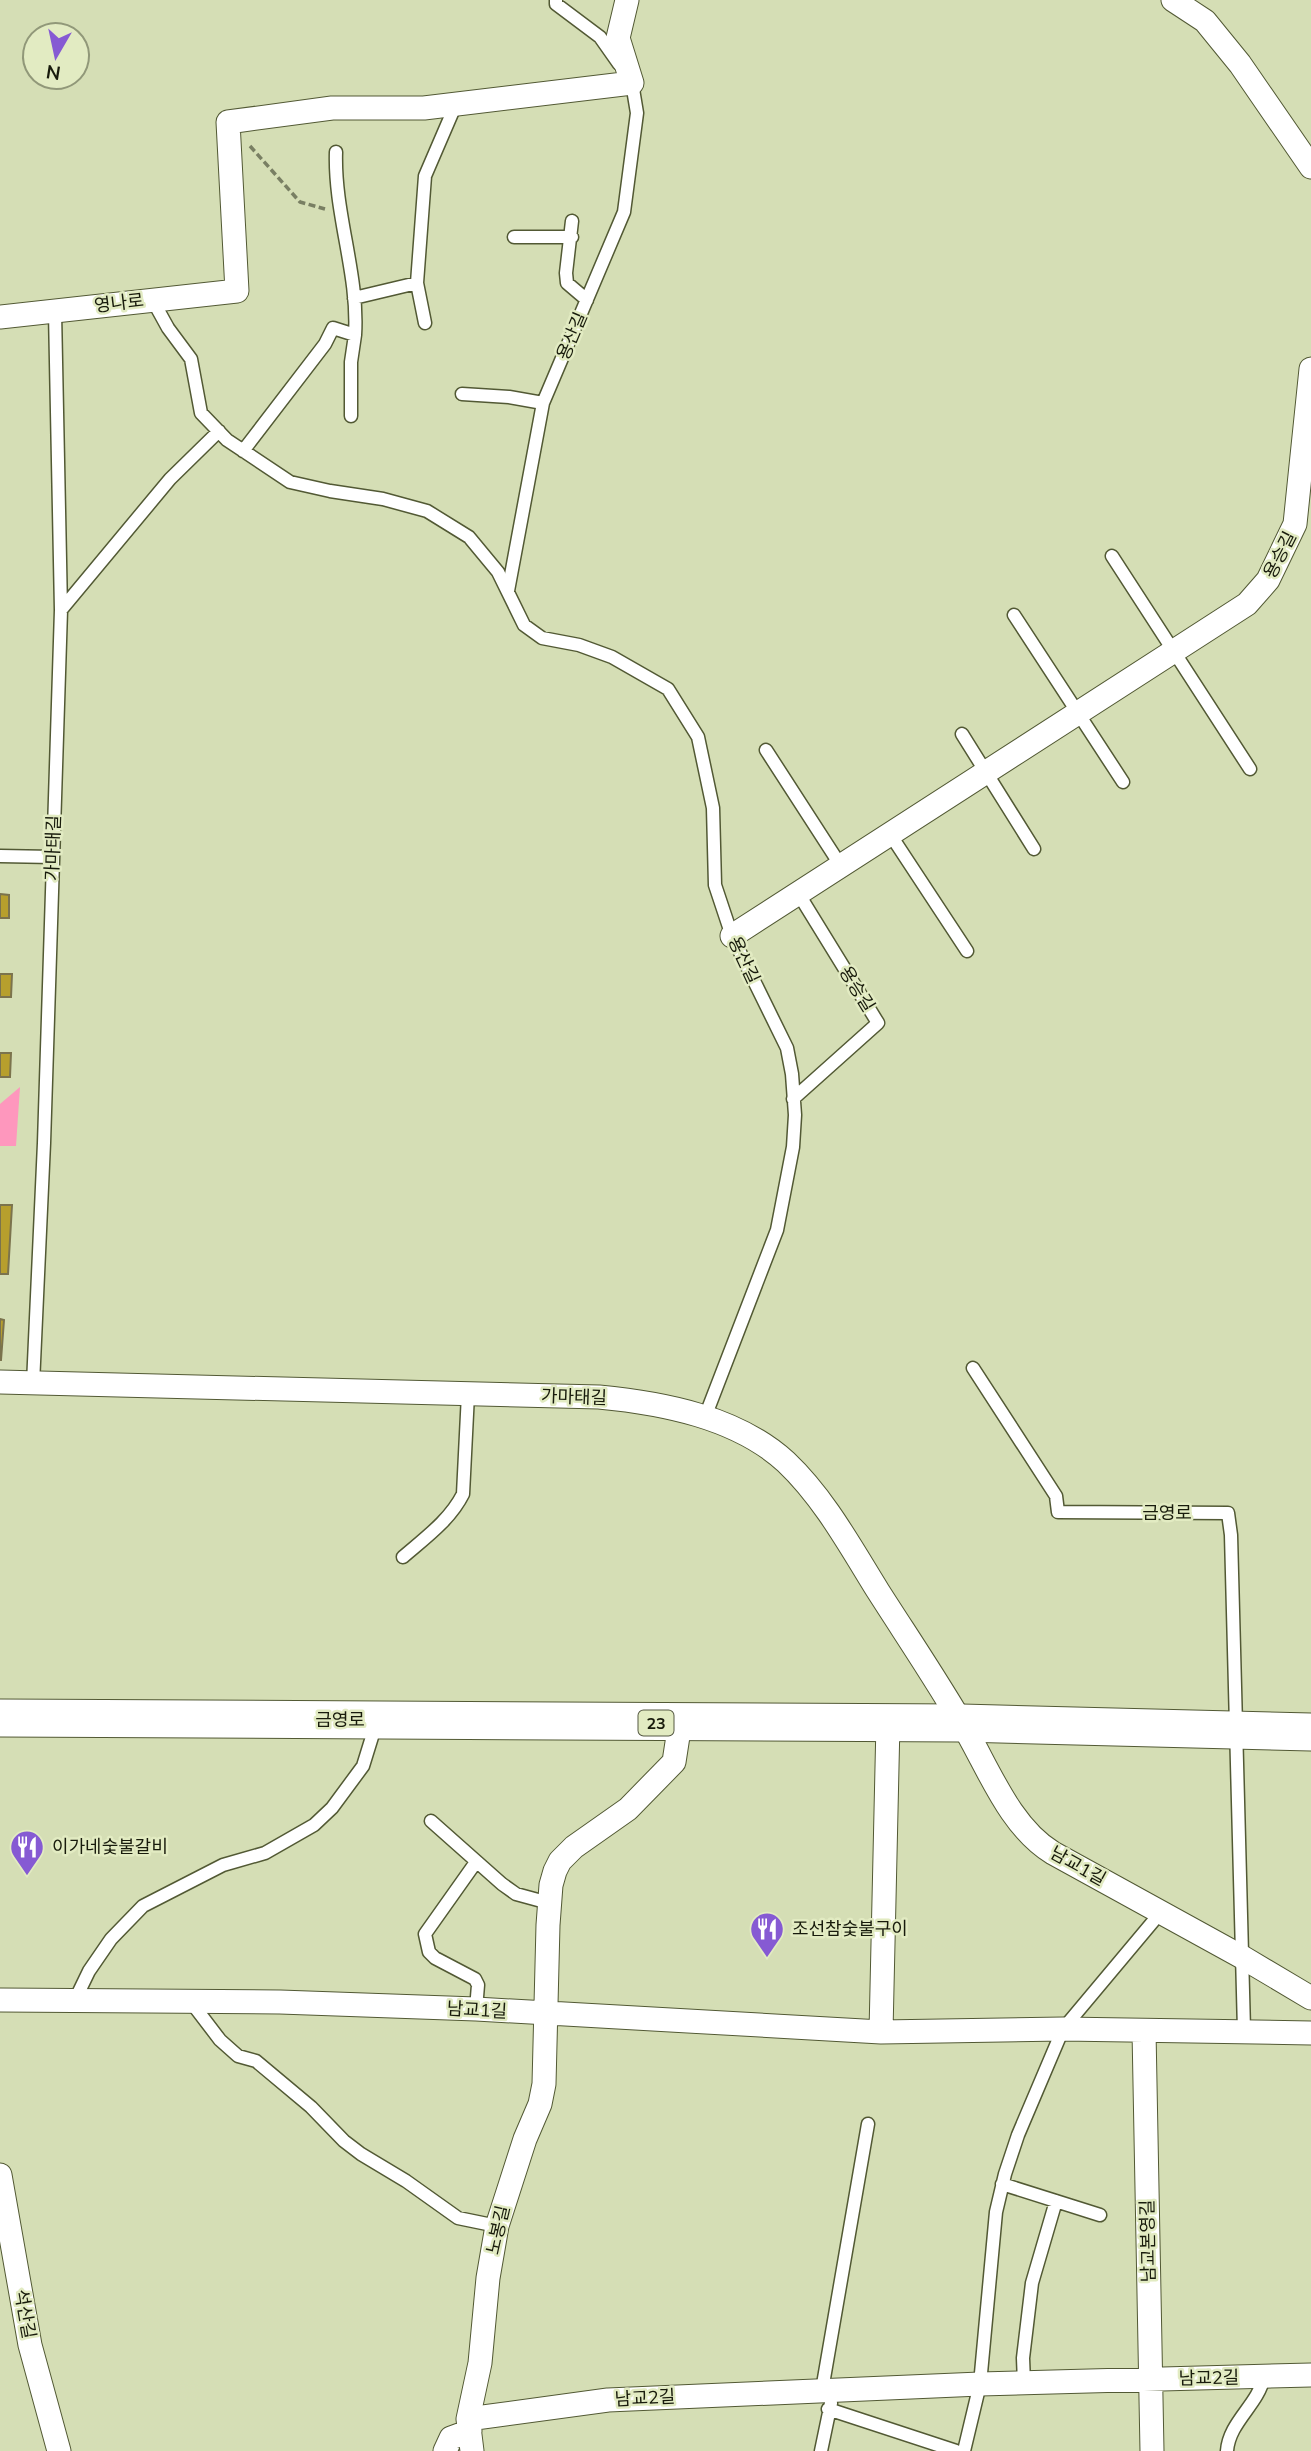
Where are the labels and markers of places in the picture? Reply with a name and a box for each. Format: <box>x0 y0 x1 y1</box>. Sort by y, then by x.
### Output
restaurant icon: 이가네숯불갈비 <box>8 1828 46 1877</box>
place label: 이가네숯불갈비 <box>52 1835 168 1858</box>
restaurant icon: 조선참숯불구이 <box>748 1910 786 1959</box>
place label: 조선참숯불구이 <box>792 1917 908 1940</box>

